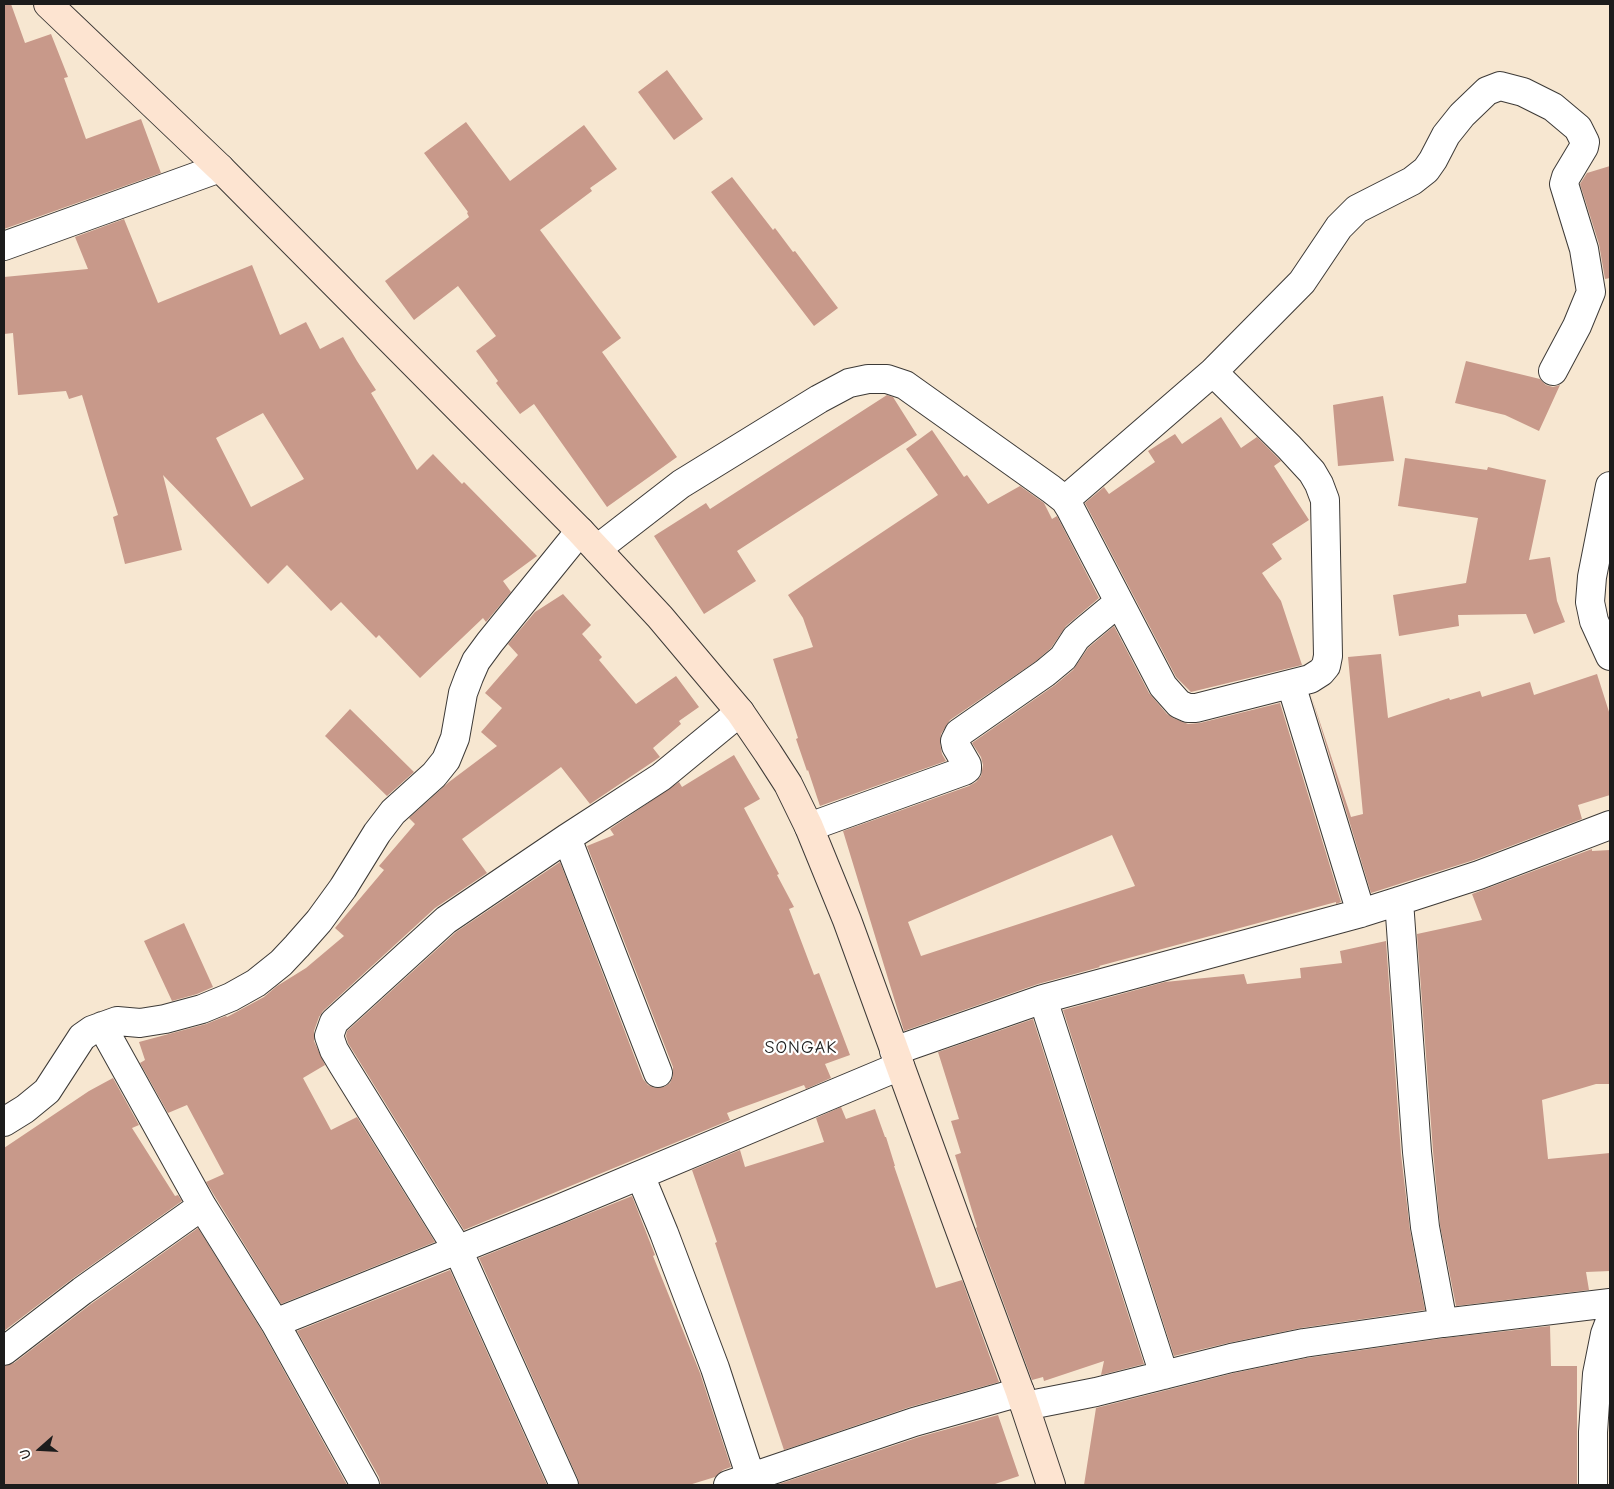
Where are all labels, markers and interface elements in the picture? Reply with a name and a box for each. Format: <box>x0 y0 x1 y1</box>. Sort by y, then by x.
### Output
district label: SONGAK <box>764 1037 838 1059</box>
north arrow <box>15 1424 65 1474</box>
text: U <box>16 1447 35 1461</box>

